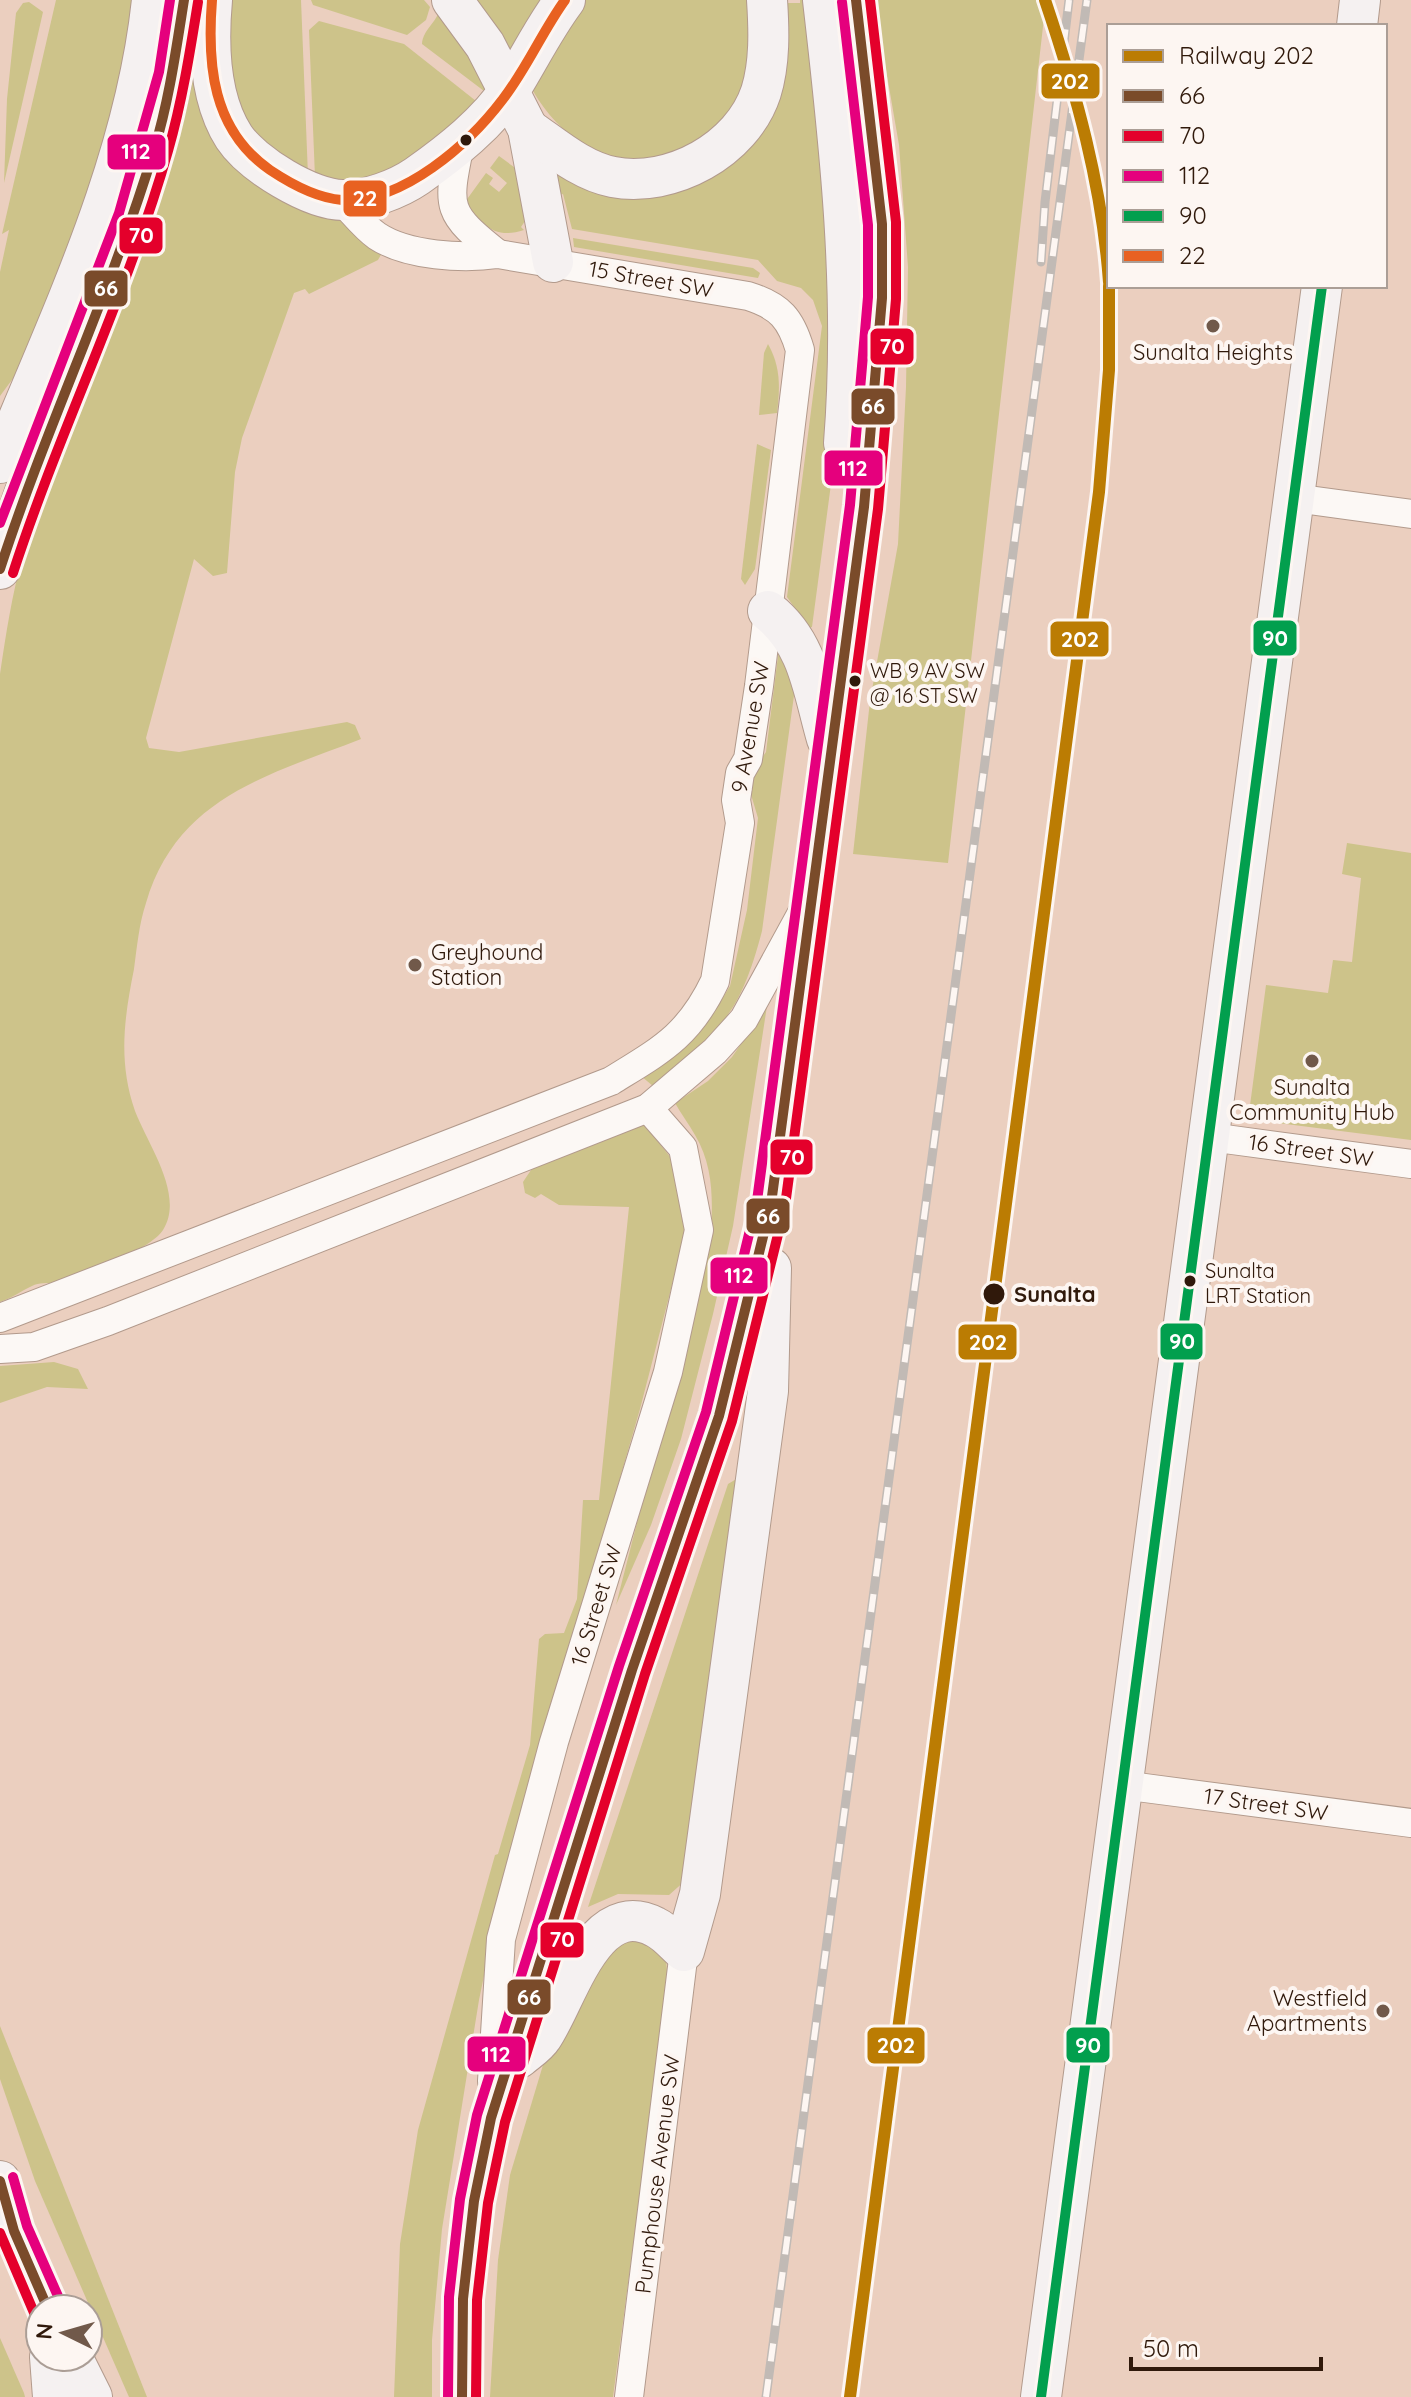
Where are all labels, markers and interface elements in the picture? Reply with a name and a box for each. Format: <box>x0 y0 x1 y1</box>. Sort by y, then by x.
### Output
legend <box>1107 24 1387 288</box>
text: Railway 202 <box>1179 40 1314 70</box>
line badge: 202 <box>1040 62 1101 100</box>
text: 202 <box>1051 67 1089 95</box>
text: 66 <box>1179 80 1205 110</box>
text: 70 <box>1179 120 1206 150</box>
unlabelled marker <box>458 132 474 148</box>
line badge: 112 <box>106 133 167 171</box>
text: 112 <box>121 137 151 165</box>
text: 112 <box>1179 160 1210 190</box>
line badge: 22 <box>342 179 388 218</box>
text: 22 <box>352 184 378 212</box>
text: 90 <box>1179 200 1207 230</box>
line badge: 70 <box>118 216 164 255</box>
text: 70 <box>128 221 154 249</box>
text: 22 <box>1179 240 1206 270</box>
street label: 15 Street SW <box>587 254 715 304</box>
line badge: 66 <box>83 269 129 308</box>
text: 66 <box>94 274 118 302</box>
marker: Sunalta Heights <box>1204 317 1222 335</box>
line badge: 70 <box>869 327 915 366</box>
text: 70 <box>879 332 905 360</box>
place label: Sunalta Heights <box>1133 338 1293 366</box>
line badge: 66 <box>850 387 896 426</box>
text: 66 <box>861 392 885 420</box>
line badge: 112 <box>823 449 884 487</box>
text: 112 <box>838 454 868 482</box>
line badge: 90 <box>1252 619 1298 657</box>
line badge: 202 <box>1049 620 1110 658</box>
text: 90 <box>1262 624 1288 652</box>
text: 202 <box>1061 625 1099 653</box>
place label: WB 9 AV SW @ 16 ST SW <box>870 658 985 708</box>
street label: 9 Avenue SW <box>725 659 775 795</box>
marker: WB 9 AV SW @ 16 ST SW <box>847 673 863 689</box>
place label: Greyhound Station <box>431 938 543 991</box>
marker: Greyhound Station <box>406 956 424 974</box>
marker: Sunalta Community Hub <box>1303 1052 1321 1070</box>
place label: Sunalta Community Hub <box>1229 1073 1395 1126</box>
street label: 16 Street SW <box>1247 1127 1375 1173</box>
line badge: 70 <box>769 1138 814 1176</box>
text: 70 <box>779 1143 805 1171</box>
line badge: 66 <box>745 1197 791 1235</box>
text: 66 <box>756 1202 780 1230</box>
line badge: 112 <box>709 1256 769 1295</box>
place label: Sunalta LRT Station <box>1205 1258 1311 1308</box>
text: 112 <box>724 1261 754 1289</box>
marker: Sunalta LRT Station <box>1182 1273 1198 1289</box>
place label: Sunalta <box>1014 1280 1096 1308</box>
marker: Sunalta <box>981 1281 1007 1307</box>
line badge: 90 <box>1159 1322 1204 1361</box>
line badge: 202 <box>957 1323 1018 1361</box>
text: 90 <box>1169 1327 1195 1355</box>
text: 202 <box>969 1328 1007 1356</box>
street label: 16 Street SW <box>564 1541 628 1669</box>
street label: 17 Street SW <box>1202 1781 1330 1827</box>
line badge: 70 <box>539 1921 585 1959</box>
text: 70 <box>549 1925 575 1953</box>
line badge: 66 <box>506 1978 552 2016</box>
text: 66 <box>517 1983 541 2011</box>
place label: Westfield Apartments <box>1247 1984 1367 2037</box>
marker: Westfield Apartments <box>1374 2002 1392 2020</box>
line badge: 202 <box>866 2026 926 2065</box>
line badge: 90 <box>1065 2026 1111 2064</box>
text: 202 <box>877 2031 915 2059</box>
text: 90 <box>1075 2031 1101 2059</box>
line badge: 112 <box>466 2035 527 2073</box>
text: 112 <box>481 2040 511 2068</box>
street label: Pumphouse Avenue SW <box>628 2053 686 2295</box>
north arrow <box>24 2293 104 2373</box>
scale bar <box>1131 2321 1321 2371</box>
text: N <box>29 2322 59 2341</box>
text: 50 m <box>1143 2333 1199 2363</box>

